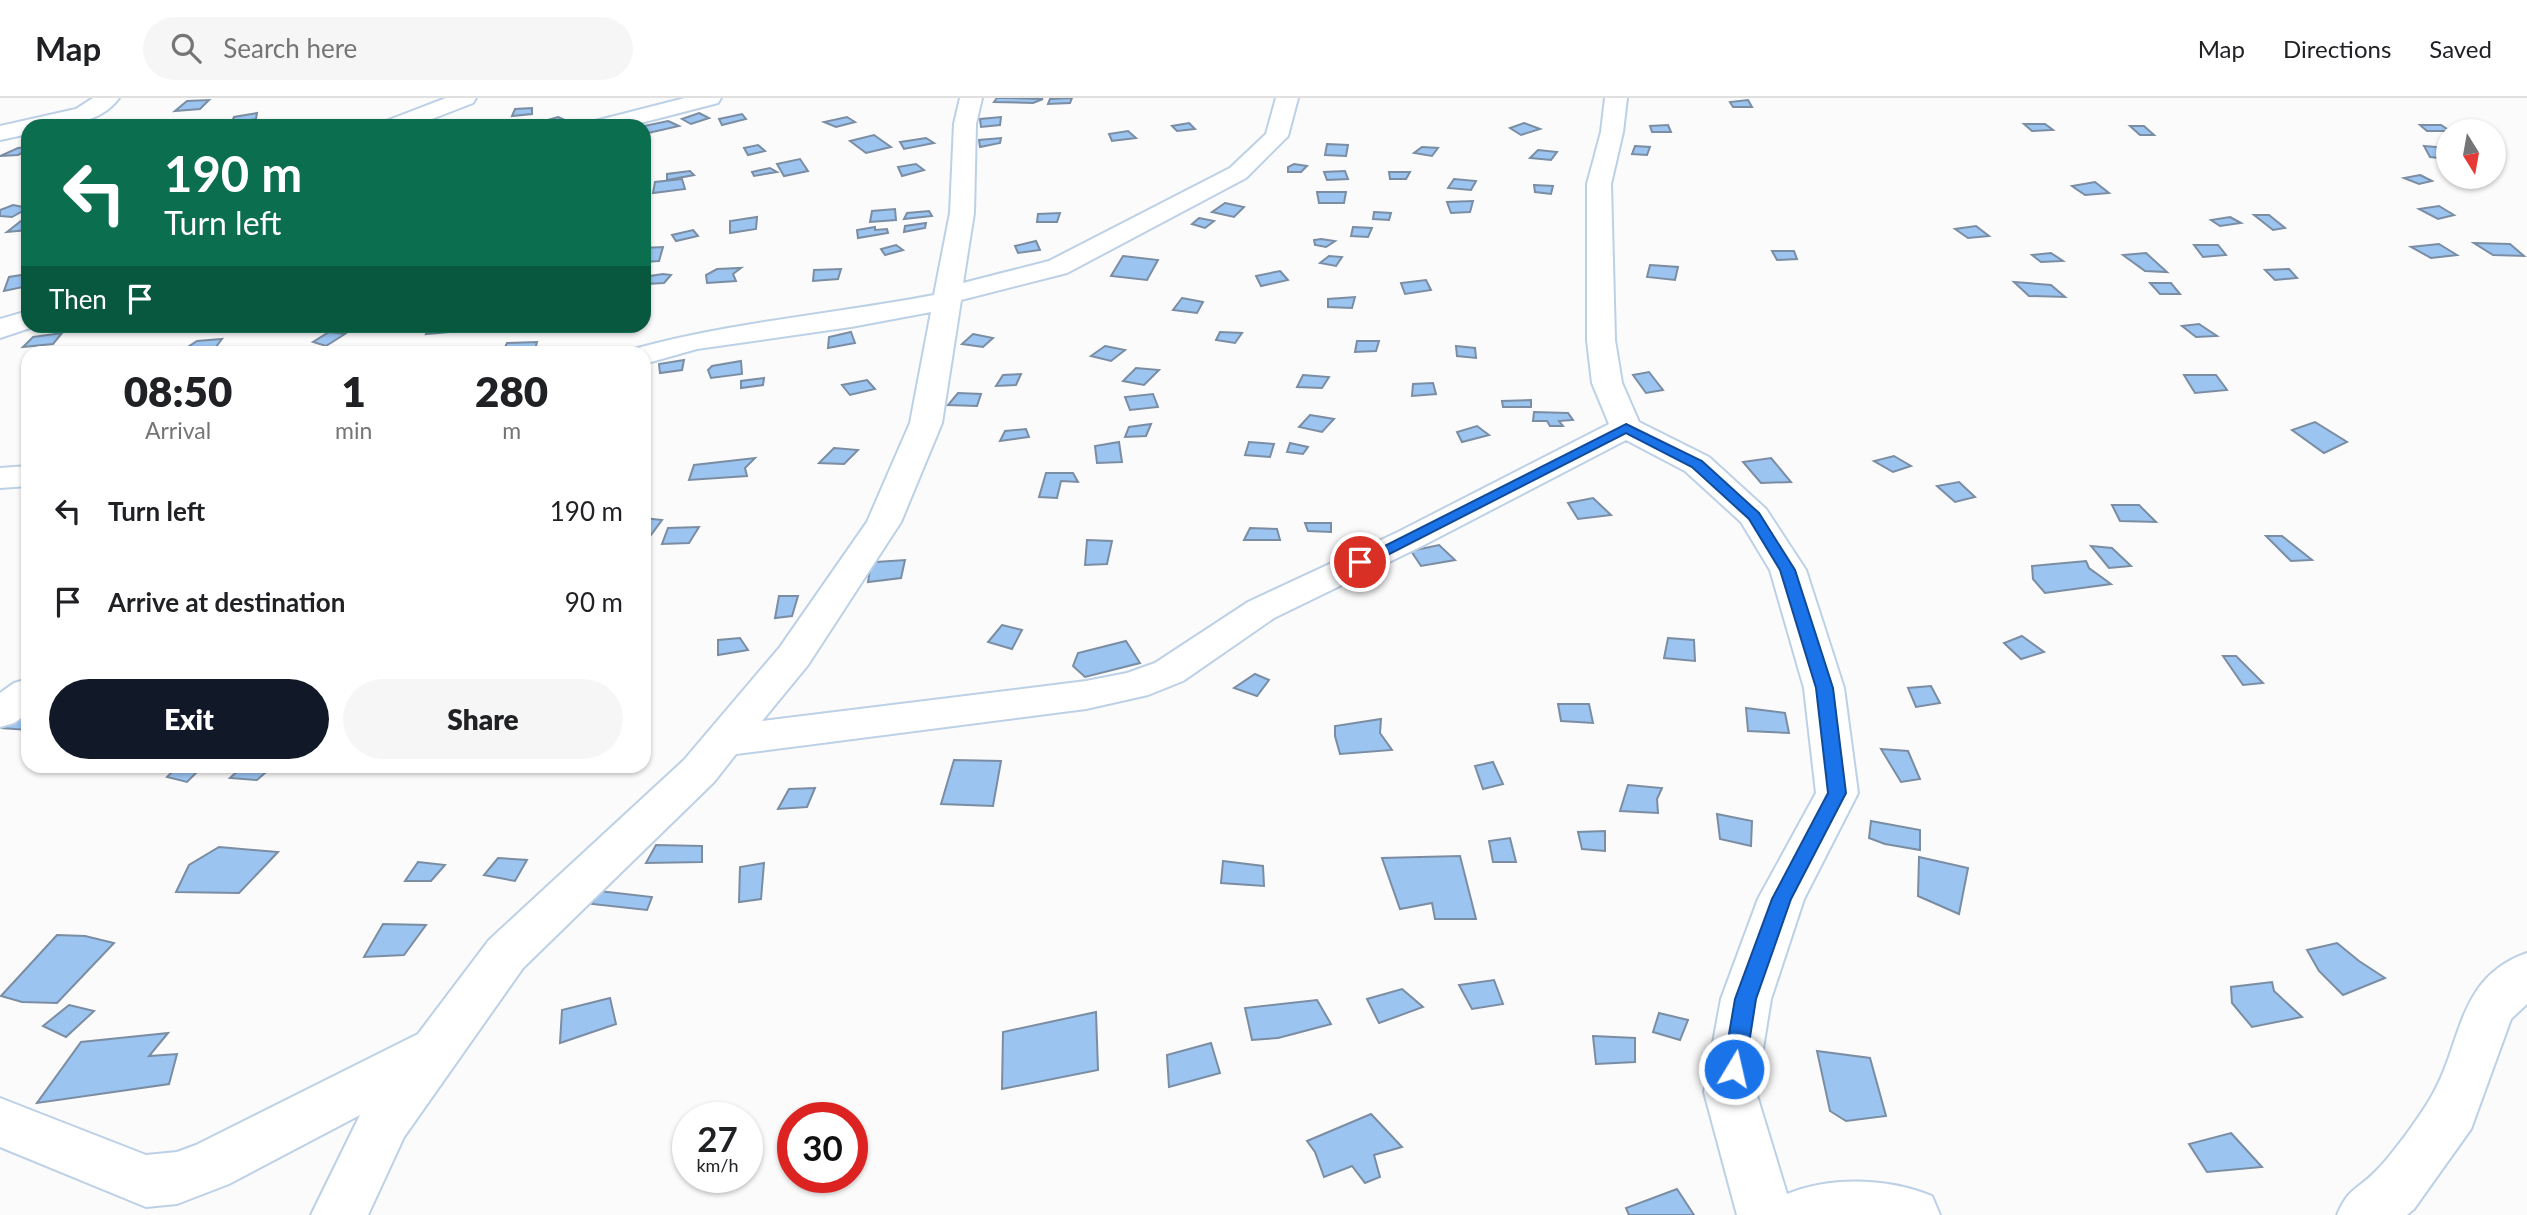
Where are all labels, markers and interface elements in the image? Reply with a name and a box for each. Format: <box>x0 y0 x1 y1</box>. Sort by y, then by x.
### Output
search box <box>143 17 633 80</box>
text: Map <box>35 28 101 68</box>
icon: search <box>167 29 205 67</box>
text: Search here <box>223 32 357 64</box>
text: Map <box>2198 34 2245 63</box>
text: Directions <box>2283 34 2391 63</box>
text: Saved <box>2429 34 2492 63</box>
north arrow <box>2436 119 2506 189</box>
map controls <box>2436 119 2506 189</box>
text: 190 m <box>164 144 302 202</box>
icon: left <box>49 147 140 238</box>
text: Turn left <box>164 203 281 242</box>
icon: arrive <box>121 280 159 318</box>
text: Then <box>49 283 107 315</box>
text: 08:50 <box>124 366 232 416</box>
text: 1 <box>342 366 366 416</box>
text: 280 <box>475 366 548 416</box>
text: Arrival <box>145 416 211 444</box>
text: min <box>335 416 372 444</box>
text: m <box>502 416 521 444</box>
icon: left <box>49 492 87 530</box>
text: Turn left <box>108 495 205 527</box>
text: 190 m <box>550 495 623 527</box>
pin <box>1330 532 1390 592</box>
icon: arrive <box>1341 543 1379 581</box>
icon: arrive <box>49 583 87 621</box>
text: Arrive at destination <box>108 586 345 618</box>
text: 90 m <box>565 586 623 618</box>
button: Exit <box>49 679 329 759</box>
button: Share <box>343 679 623 759</box>
position arrow <box>1697 1032 1771 1106</box>
speed limit sign: 30 <box>777 1102 868 1193</box>
text: 27 <box>697 1117 738 1159</box>
text: km/h <box>696 1154 739 1176</box>

